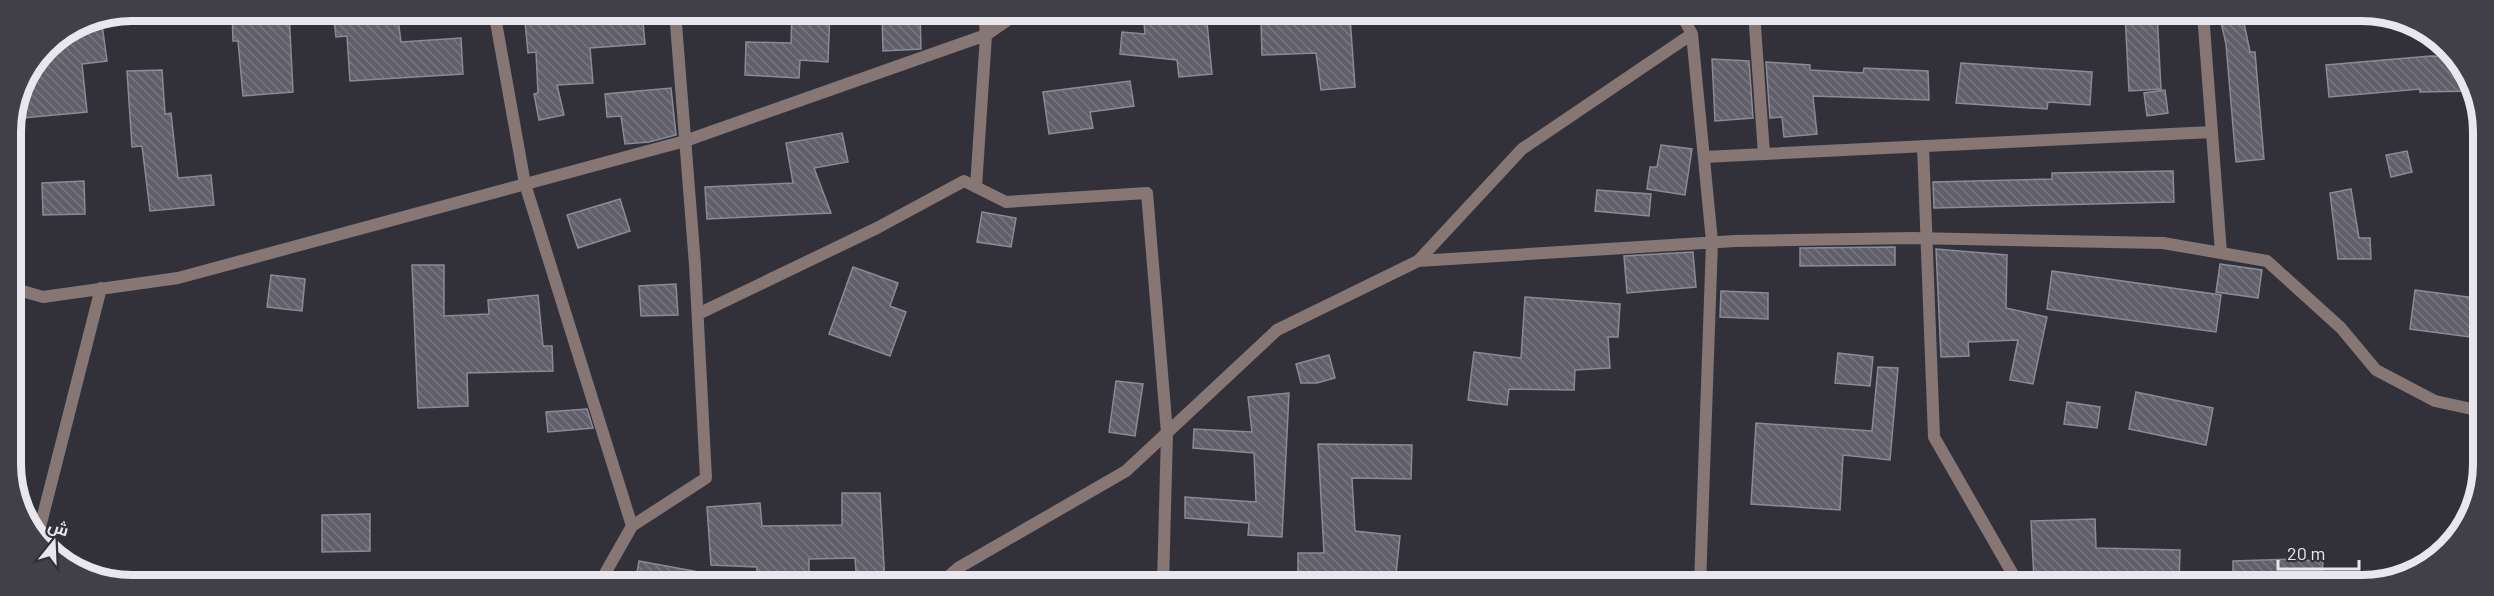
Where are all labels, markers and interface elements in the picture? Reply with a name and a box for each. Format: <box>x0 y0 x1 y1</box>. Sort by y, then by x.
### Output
north arrow <box>24 512 84 572</box>
text: ش <box>46 515 71 540</box>
scale bar <box>2278 533 2359 571</box>
text: 20 m <box>2287 542 2325 564</box>

